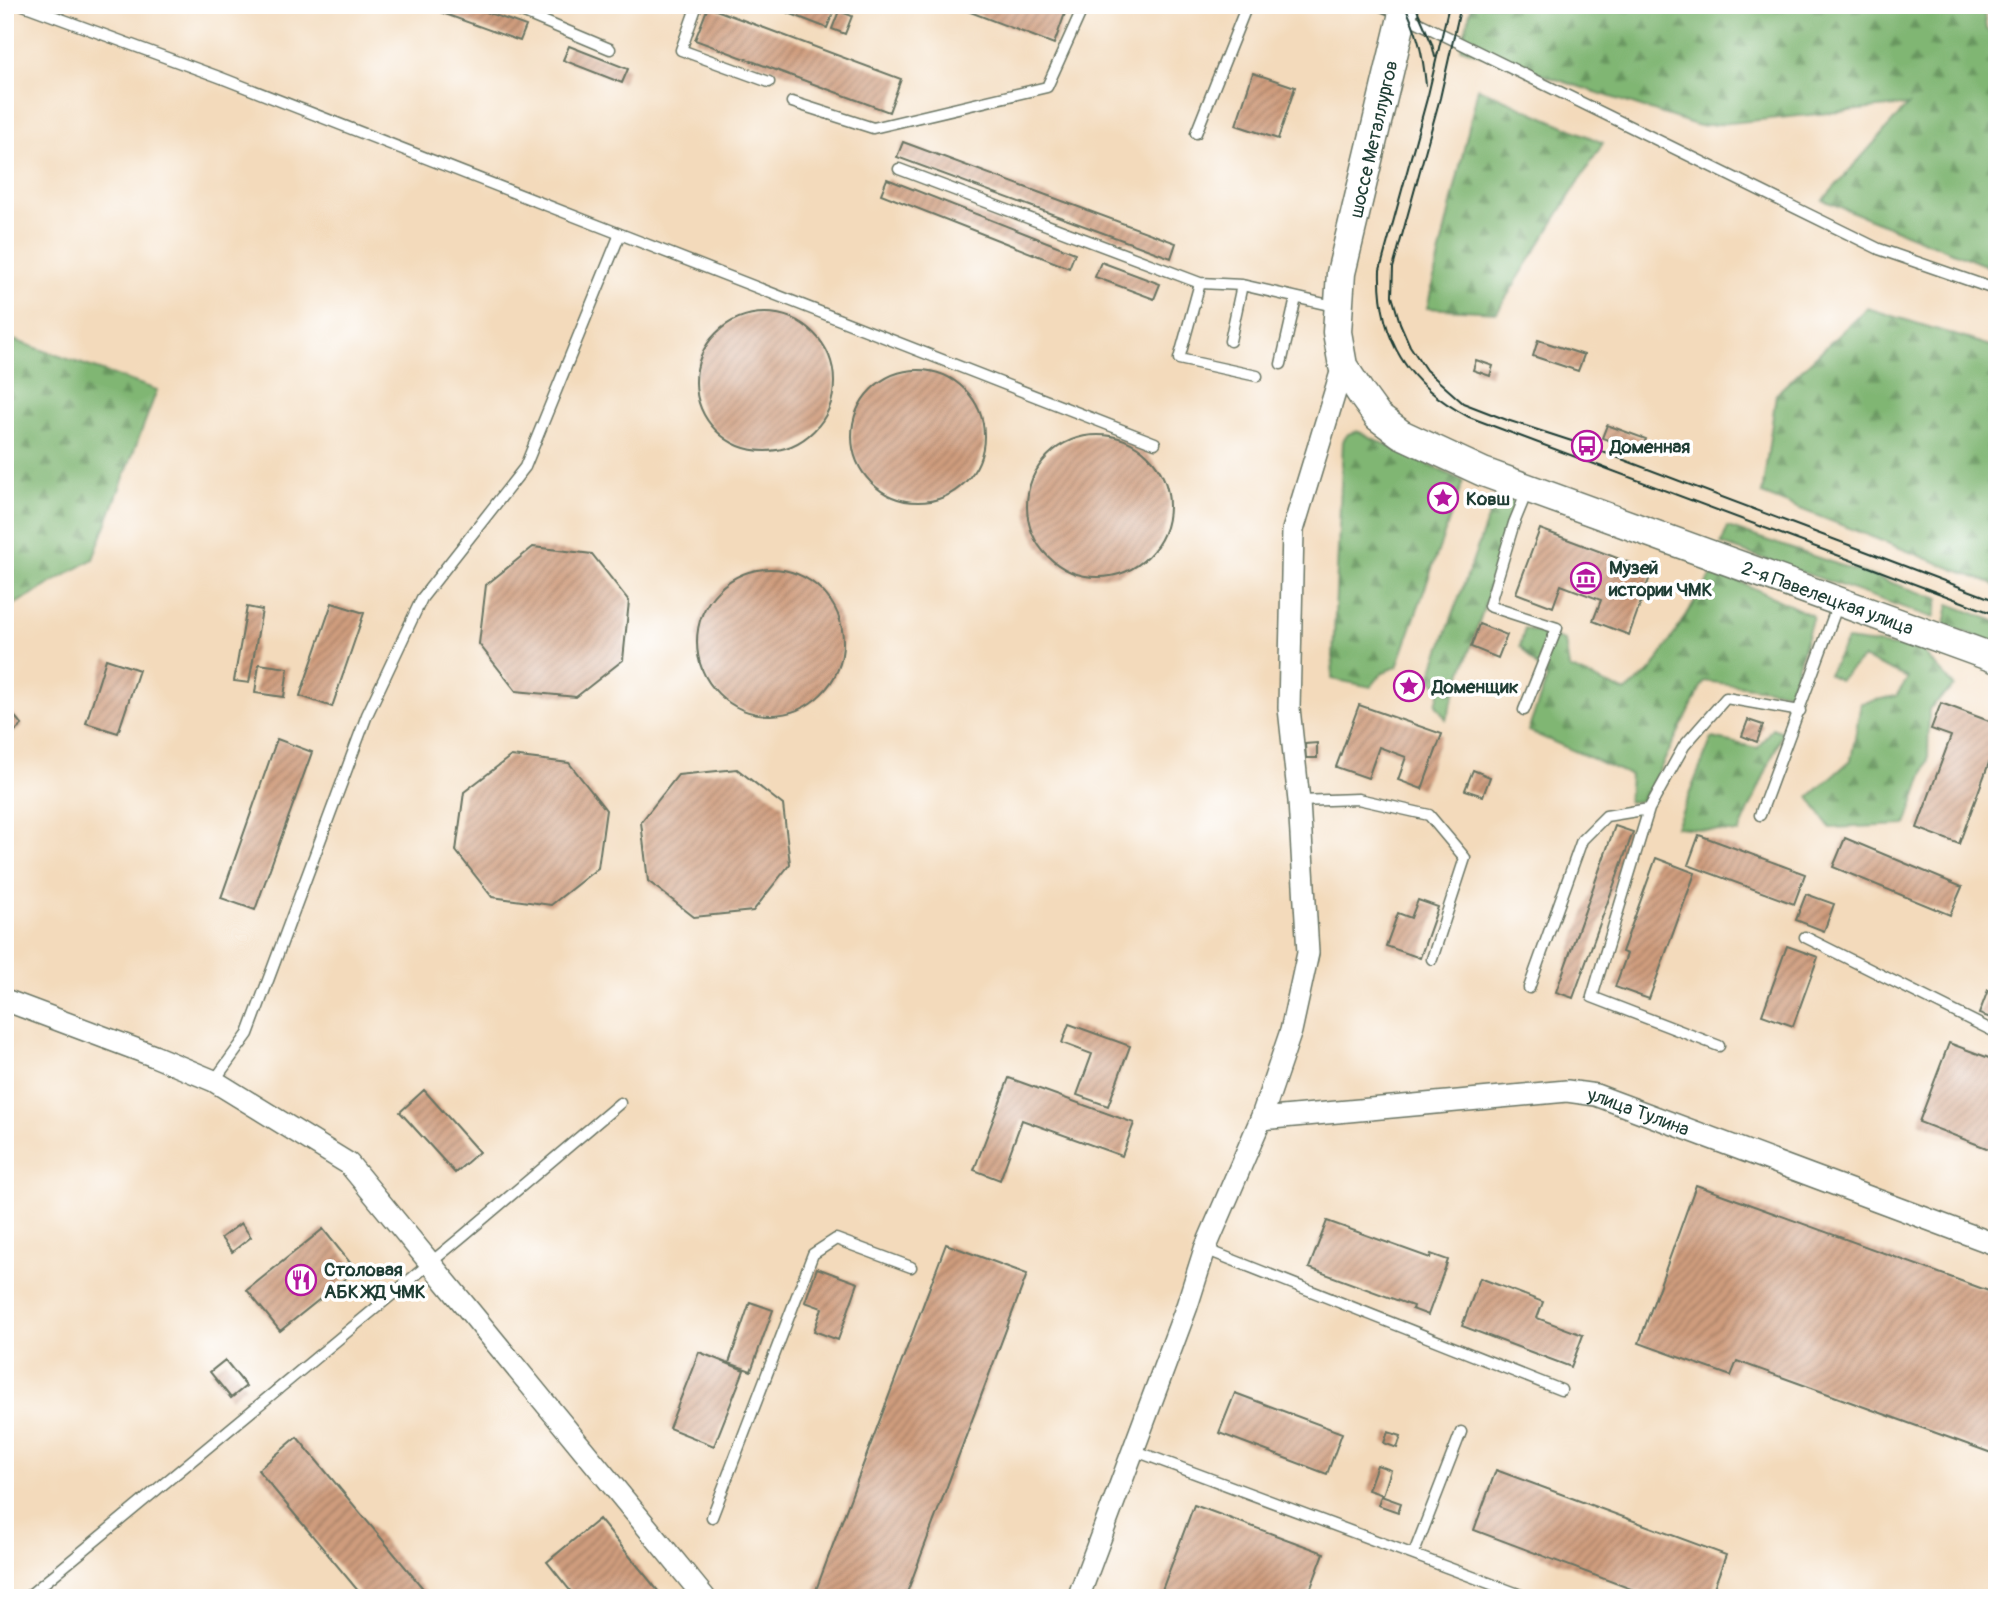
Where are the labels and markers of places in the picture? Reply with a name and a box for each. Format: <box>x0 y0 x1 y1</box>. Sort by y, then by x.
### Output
bus stop icon: Доменная <box>1570 429 1604 463</box>
place label: Доменная <box>1609 435 1690 459</box>
place icon: Ковш <box>1426 481 1460 515</box>
place label: Ковш <box>1466 487 1510 511</box>
place label: Музей истории ЧМК <box>1608 556 1713 602</box>
museum icon: Музей истории ЧМК <box>1569 561 1603 595</box>
place icon: Доменщик <box>1392 669 1426 703</box>
place label: Доменщик <box>1431 675 1519 699</box>
place label: Столовая АБК ЖД ЧМК <box>324 1258 426 1304</box>
restaurant icon: Столовая АБК ЖД ЧМК <box>284 1263 318 1297</box>

